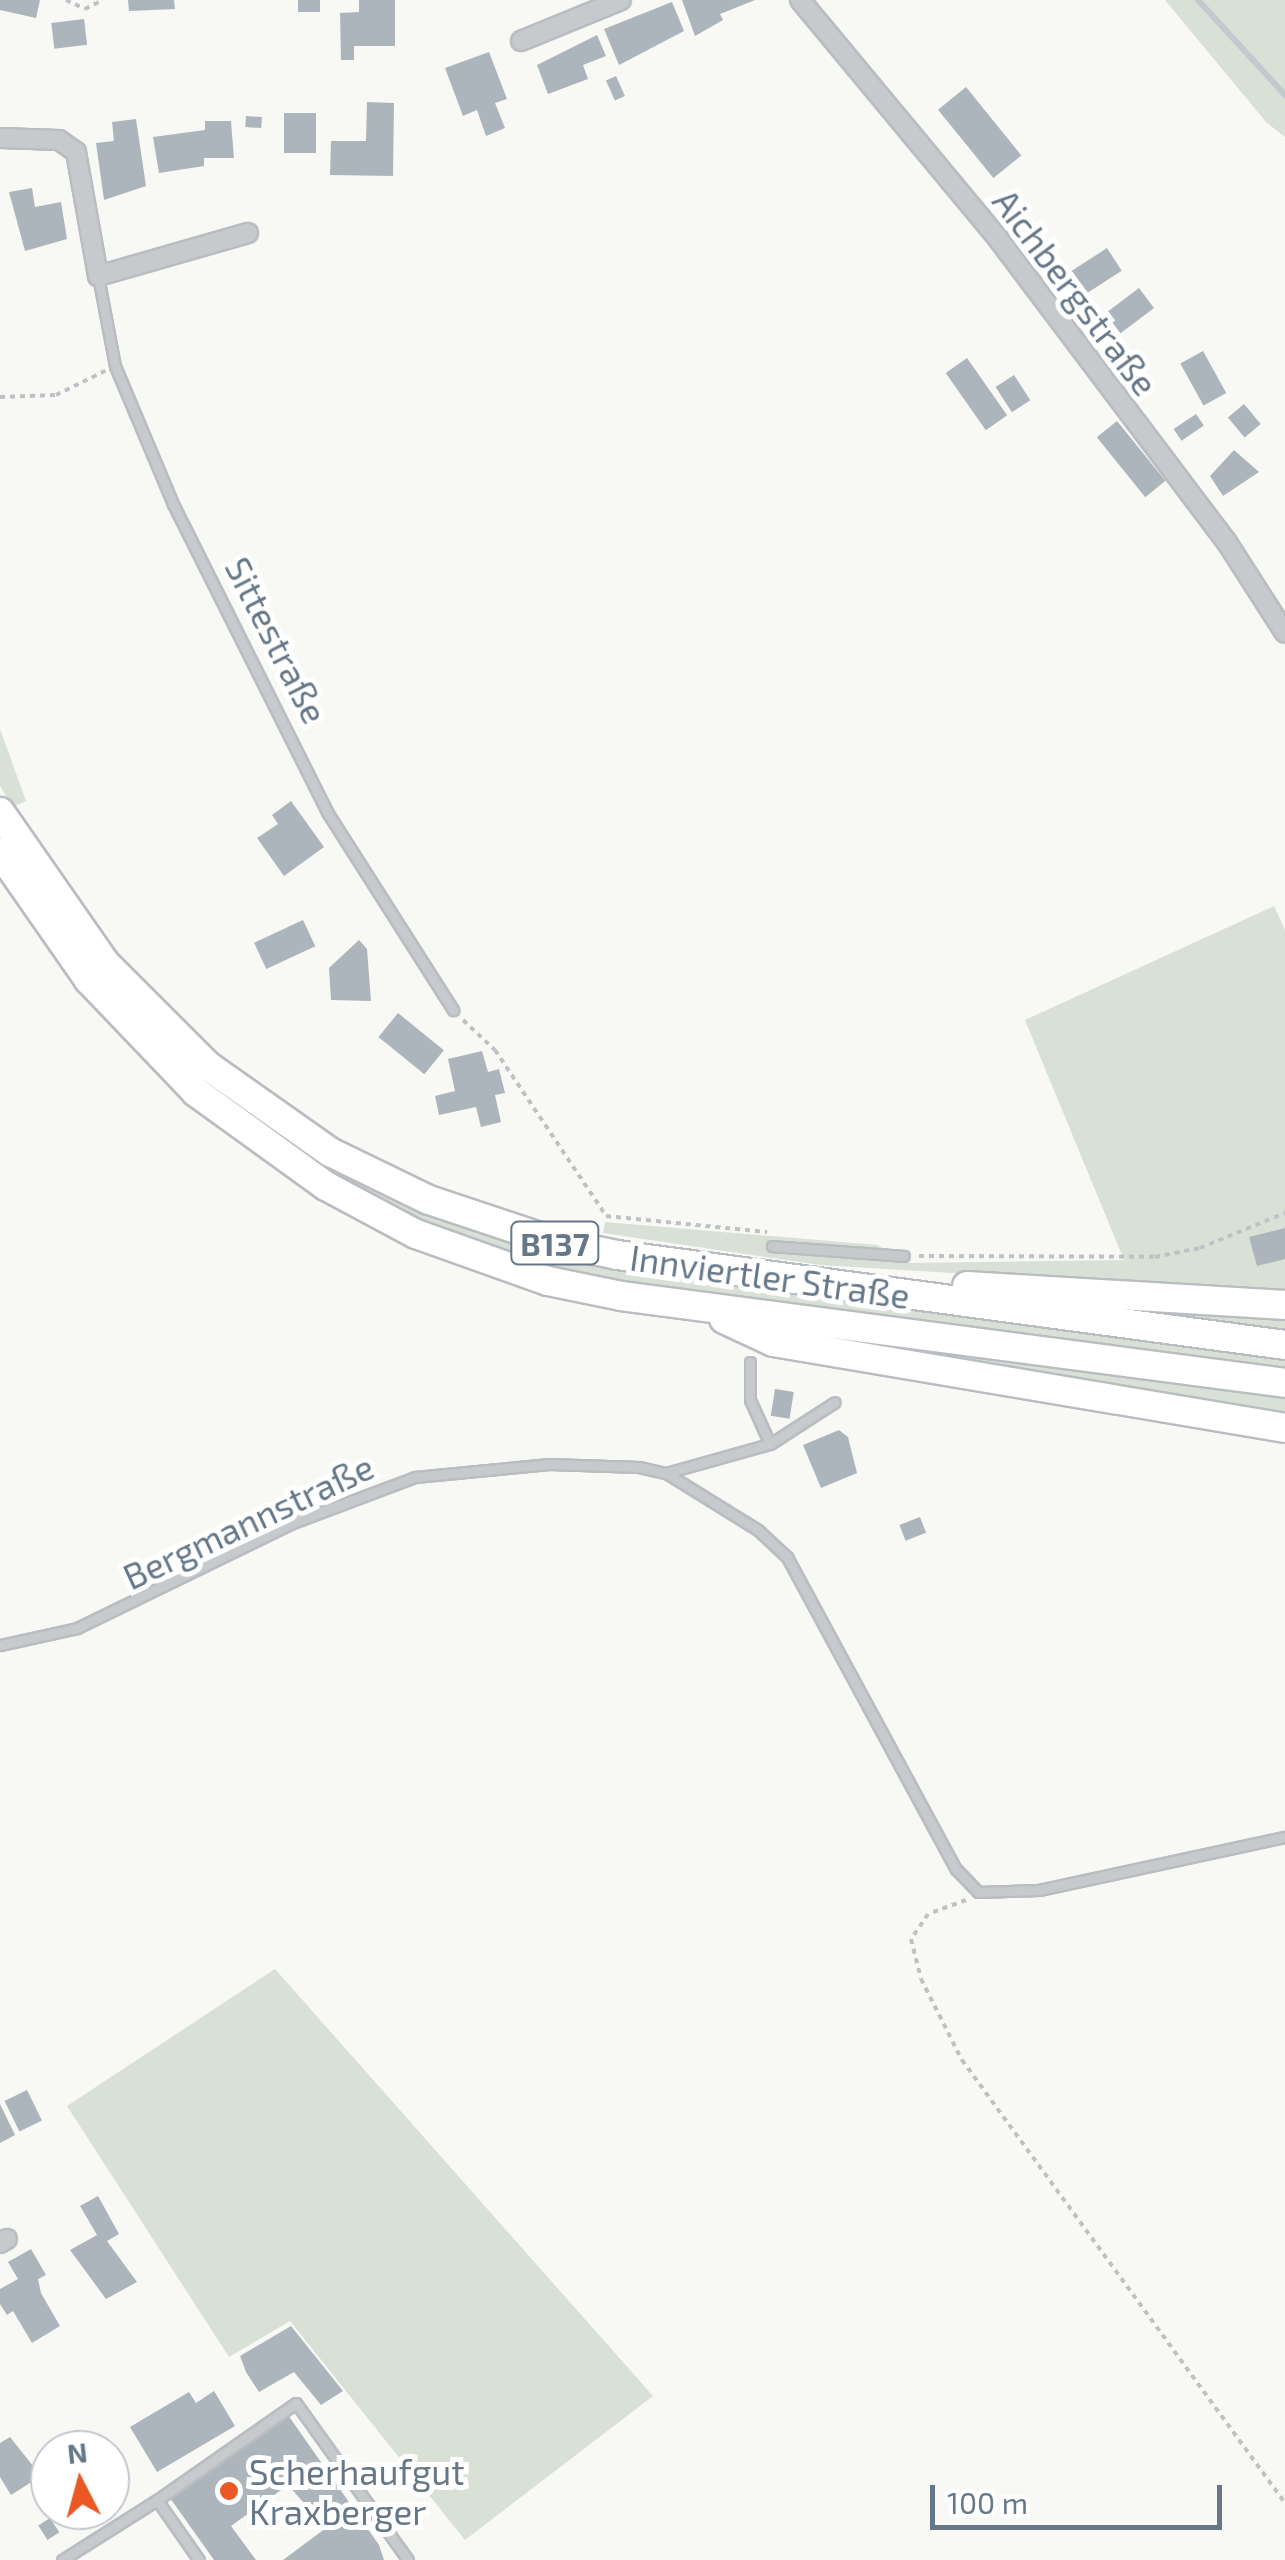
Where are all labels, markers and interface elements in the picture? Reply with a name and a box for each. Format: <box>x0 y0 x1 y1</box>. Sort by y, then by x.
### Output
street label: Aichbergstraße <box>985 181 1167 403</box>
street label: Sittestraße <box>217 550 337 730</box>
road number: B137 <box>510 1216 600 1270</box>
street label: Innviertler Straße <box>627 1236 913 1316</box>
street label: Bergmannstraße <box>116 1445 380 1597</box>
north arrow <box>30 2430 130 2530</box>
text: N <box>65 2434 89 2470</box>
place label: Scherhaufgut Kraxberger <box>249 2450 464 2532</box>
scale bar <box>935 2465 1228 2527</box>
marker: Scherhaufgut Kraxberger <box>218 2480 240 2502</box>
text: 100 m <box>947 2484 1028 2520</box>

